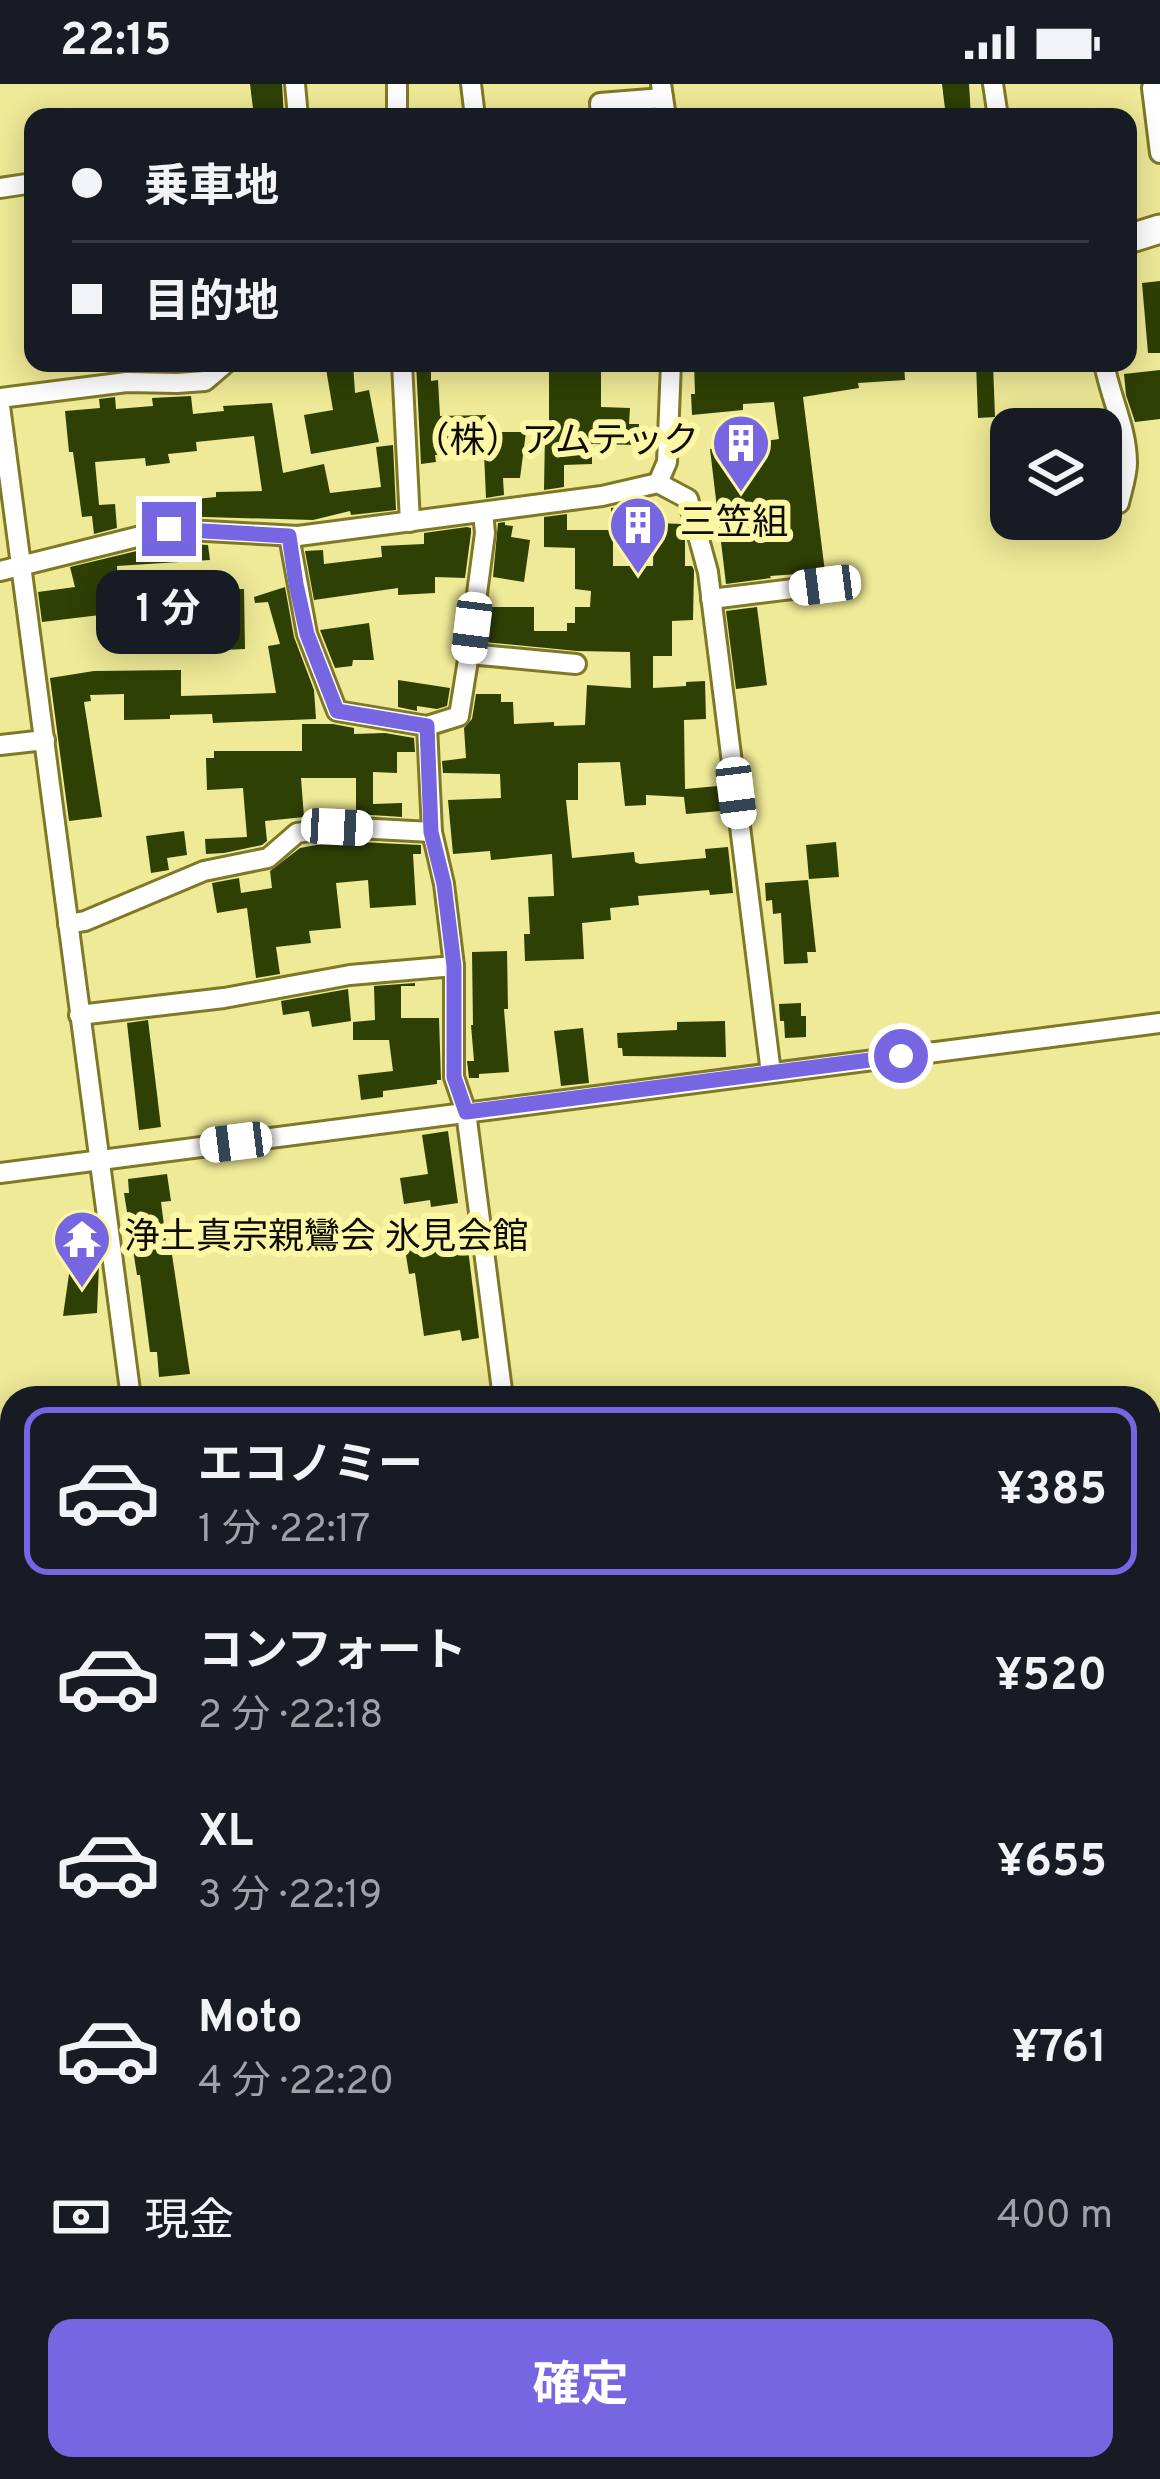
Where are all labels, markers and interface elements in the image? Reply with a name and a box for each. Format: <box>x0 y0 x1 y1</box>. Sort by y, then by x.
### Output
text: 22:15 <box>60 14 171 71</box>
text: 乗車地 <box>144 161 279 218</box>
text: 目的地 <box>144 276 279 333</box>
map controls <box>990 408 1122 540</box>
button: layers <box>990 408 1122 540</box>
building icon: （株）アムテック <box>710 412 772 494</box>
place label: （株）アムテック <box>414 420 699 466</box>
building icon: 三笠組 <box>607 494 669 576</box>
route end <box>142 502 196 556</box>
place label: 三笠組 <box>680 502 788 548</box>
car <box>787 563 863 607</box>
callout: 1 分 <box>97 571 241 655</box>
text: 1 分 <box>136 587 200 636</box>
car <box>450 590 494 666</box>
car <box>714 755 758 831</box>
car <box>300 807 374 847</box>
route start <box>874 1029 928 1083</box>
car <box>198 1120 274 1164</box>
temple icon: 浄土真宗親鸞会 氷見会館 <box>51 1208 113 1290</box>
place label: 浄土真宗親鸞会 氷見会館 <box>124 1216 528 1262</box>
icon: car <box>54 1437 162 1545</box>
text: エコノミー <box>198 1439 423 1496</box>
text: ¥385 <box>997 1463 1107 1520</box>
text: 1 分 · 22:17 <box>198 1507 370 1556</box>
icon: car <box>54 1623 162 1731</box>
text: コンフォート <box>198 1625 467 1682</box>
text: ¥520 <box>995 1649 1107 1706</box>
text: 2 分 · 22:18 <box>198 1693 383 1742</box>
text: XL <box>198 1805 253 1862</box>
icon: car <box>54 1809 162 1917</box>
text: ¥655 <box>997 1835 1107 1892</box>
text: 3 分 · 22:19 <box>198 1873 382 1922</box>
text: Moto <box>198 1991 302 2048</box>
icon: car <box>54 1995 162 2103</box>
text: ¥761 <box>1012 2021 1107 2078</box>
text: 4 分 · 22:20 <box>198 2059 394 2108</box>
icon: cash <box>48 2184 114 2250</box>
text: 400 m <box>997 2193 1113 2242</box>
text: 現金 <box>144 2195 234 2252</box>
button: 確定 <box>48 2319 1113 2457</box>

